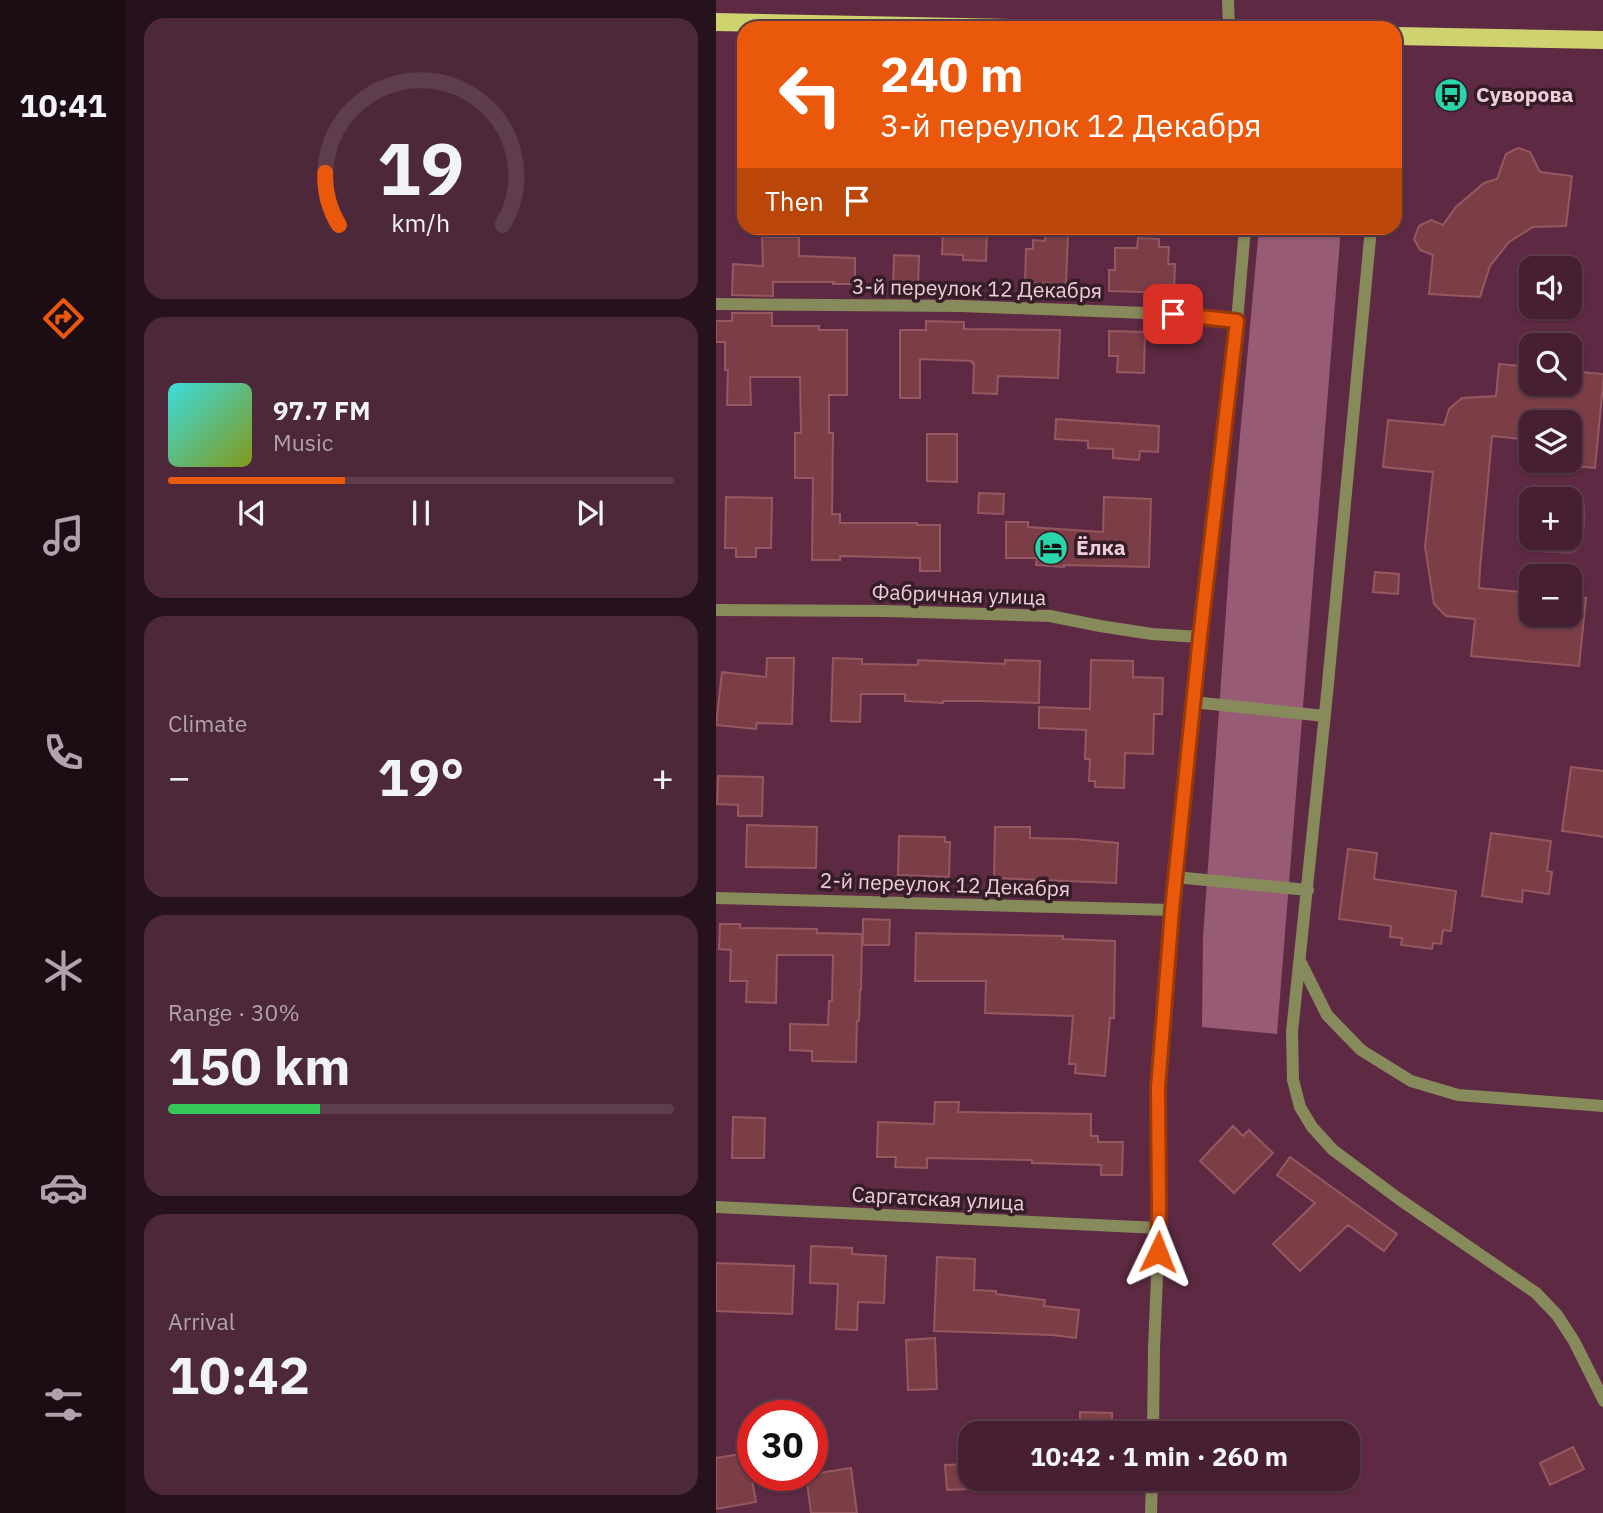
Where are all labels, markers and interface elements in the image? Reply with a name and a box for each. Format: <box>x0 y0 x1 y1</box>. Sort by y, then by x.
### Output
text: 240 m <box>880 42 1024 105</box>
icon: left <box>765 49 856 140</box>
bus stop icon: Суворова <box>1432 76 1470 114</box>
place label: Суворова <box>1476 80 1574 108</box>
text: 10:41 <box>19 84 107 126</box>
text: 3-й переулок 12 Декабря <box>880 104 1262 146</box>
text: 19 <box>377 120 465 215</box>
icon: arrive <box>838 182 876 220</box>
text: Then <box>765 184 824 218</box>
text: km/h <box>392 205 450 238</box>
map controls <box>1519 256 1582 627</box>
button: sound <box>1519 256 1582 319</box>
street label: 3-й переулок 12 Декабря <box>852 272 1102 304</box>
pin <box>1143 284 1203 344</box>
icon: directions <box>39 294 88 343</box>
icon: arrive <box>1154 295 1192 333</box>
button: search <box>1519 333 1582 396</box>
text: 97.7 FM <box>273 393 371 427</box>
button: layers <box>1519 410 1582 473</box>
text: Music <box>273 427 333 457</box>
button: + <box>1519 487 1582 550</box>
icon: previous <box>233 494 271 532</box>
icon: pause <box>402 494 440 532</box>
icon: next <box>571 494 609 532</box>
icon: music <box>39 511 88 560</box>
hotel icon: Ёлка <box>1032 529 1070 567</box>
place label: Ёлка <box>1076 533 1126 561</box>
button: − <box>1519 564 1582 627</box>
street label: Фабричная улица <box>871 577 1047 611</box>
text: Climate <box>168 708 247 738</box>
icon: phone <box>39 728 88 777</box>
text: 19° <box>378 743 464 810</box>
text: − <box>168 752 191 801</box>
text: + <box>651 752 674 801</box>
street label: 2-й переулок 12 Декабря <box>819 866 1071 902</box>
icon: climate <box>39 946 88 995</box>
text: Range · 30% <box>168 997 300 1027</box>
text: 150 km <box>168 1032 350 1099</box>
icon: car <box>39 1163 88 1212</box>
street label: Саргатская улица <box>851 1179 1025 1217</box>
position arrow <box>1121 1215 1195 1289</box>
text: Arrival <box>168 1306 235 1336</box>
text: 10:42 <box>168 1341 310 1408</box>
icon: filters <box>39 1380 88 1429</box>
speed limit sign: 30 <box>737 1400 828 1491</box>
text: 10:42 · 1 min · 260 m <box>1030 1439 1288 1473</box>

